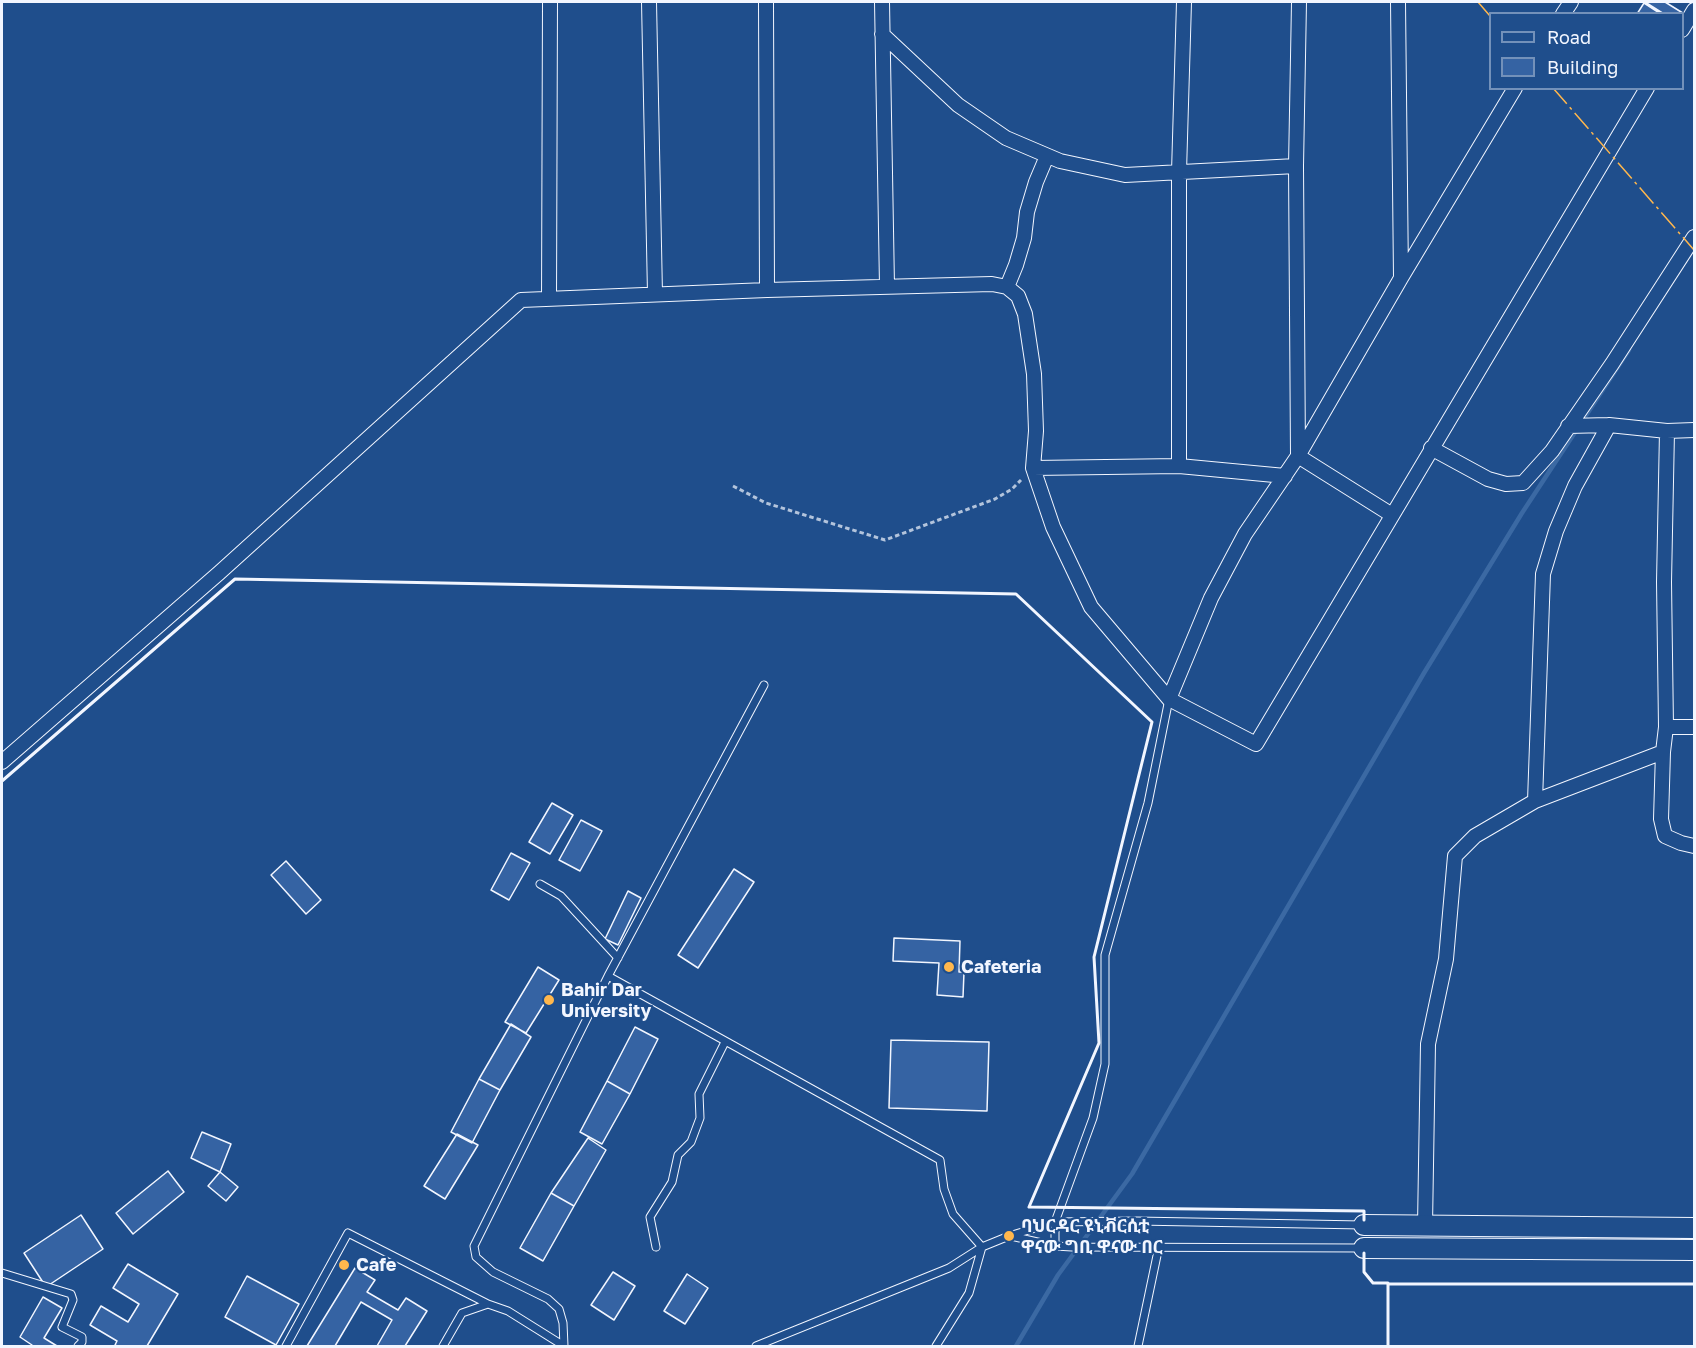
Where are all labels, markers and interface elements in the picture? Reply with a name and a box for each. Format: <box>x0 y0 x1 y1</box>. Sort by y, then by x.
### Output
legend <box>1489 12 1684 90</box>
text: Road <box>1547 26 1591 48</box>
text: Building <box>1547 56 1618 78</box>
place label: Cafeteria <box>961 956 1041 978</box>
marker: Cafeteria <box>942 960 956 974</box>
place label: Bahir Dar University <box>561 979 651 1022</box>
marker: Bahir Dar University <box>542 993 556 1007</box>
place label: ባህርዳር ዩኒቭርሲቲ ዋናው ግቢ ዋናው በር <box>1021 1215 1163 1258</box>
marker: ባህርዳር ዩኒቭርሲቲ ዋናው ግቢ ዋናው በር <box>1002 1229 1016 1243</box>
place label: Cafe <box>356 1254 396 1276</box>
marker: Cafe <box>337 1258 351 1272</box>

